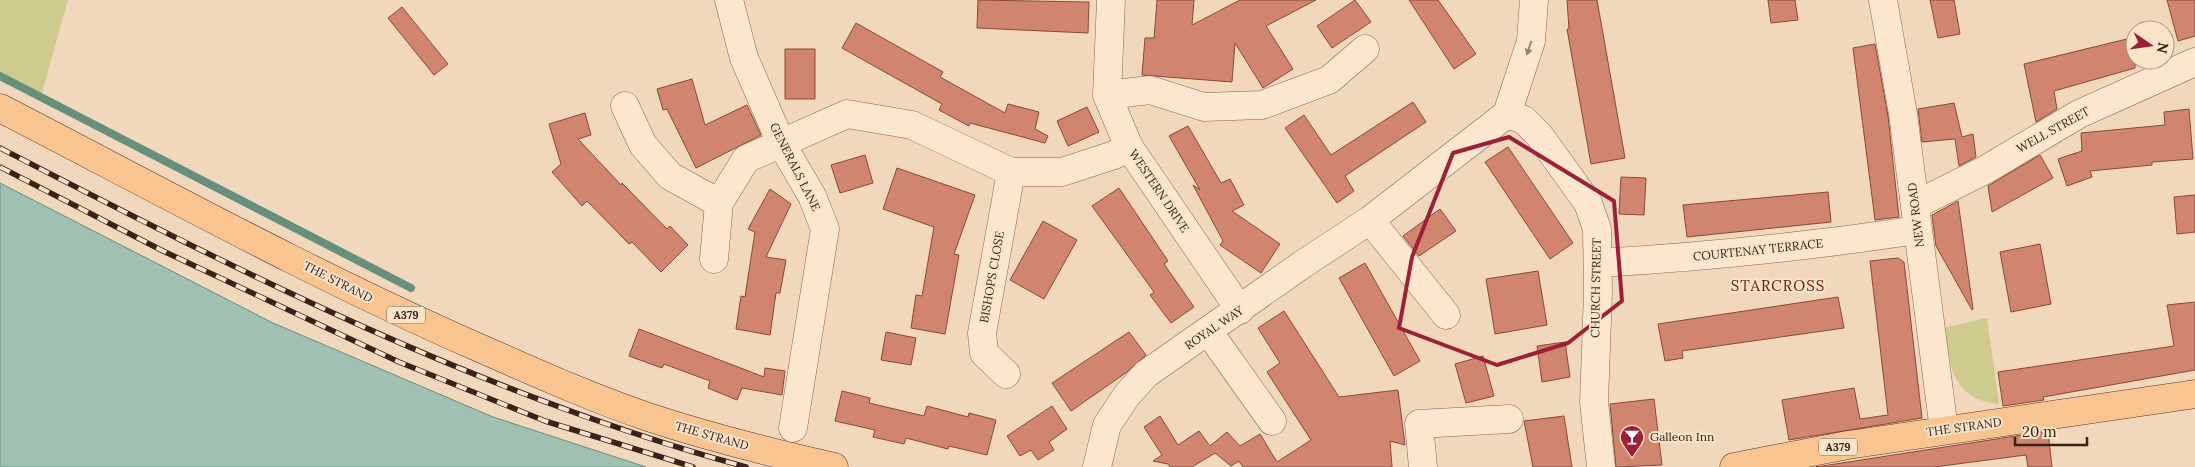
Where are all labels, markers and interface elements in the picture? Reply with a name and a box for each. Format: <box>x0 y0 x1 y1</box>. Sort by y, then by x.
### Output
north arrow <box>2125 20 2175 70</box>
one-way arrow <box>1524 41 1532 56</box>
text: N <box>2153 41 2173 55</box>
street label: WELL STREET <box>2014 103 2092 156</box>
street label: GENERALS LANE <box>767 120 824 213</box>
street label: WESTERN DRIVE <box>1126 146 1193 235</box>
street label: NEW ROAD <box>1904 182 1927 248</box>
street label: BISHOPS CLOSE <box>976 230 1007 324</box>
street label: COURTENAY TERRACE <box>1692 235 1824 264</box>
street label: CHURCH STREET <box>1587 238 1604 338</box>
street label: THE STRAND <box>301 258 375 305</box>
district label: STARCROSS <box>1731 276 1825 295</box>
street label: ROYAL WAY <box>1181 302 1246 353</box>
road number: A379 <box>387 306 425 324</box>
street label: THE STRAND <box>1925 414 2003 439</box>
scale bar <box>2015 414 2088 446</box>
street label: THE STRAND <box>674 418 751 453</box>
text: 20 m <box>2022 422 2057 441</box>
bar icon: Galleon Inn <box>1619 424 1645 458</box>
place label: Galleon Inn <box>1650 429 1714 444</box>
road number: A379 <box>1819 438 1857 456</box>

